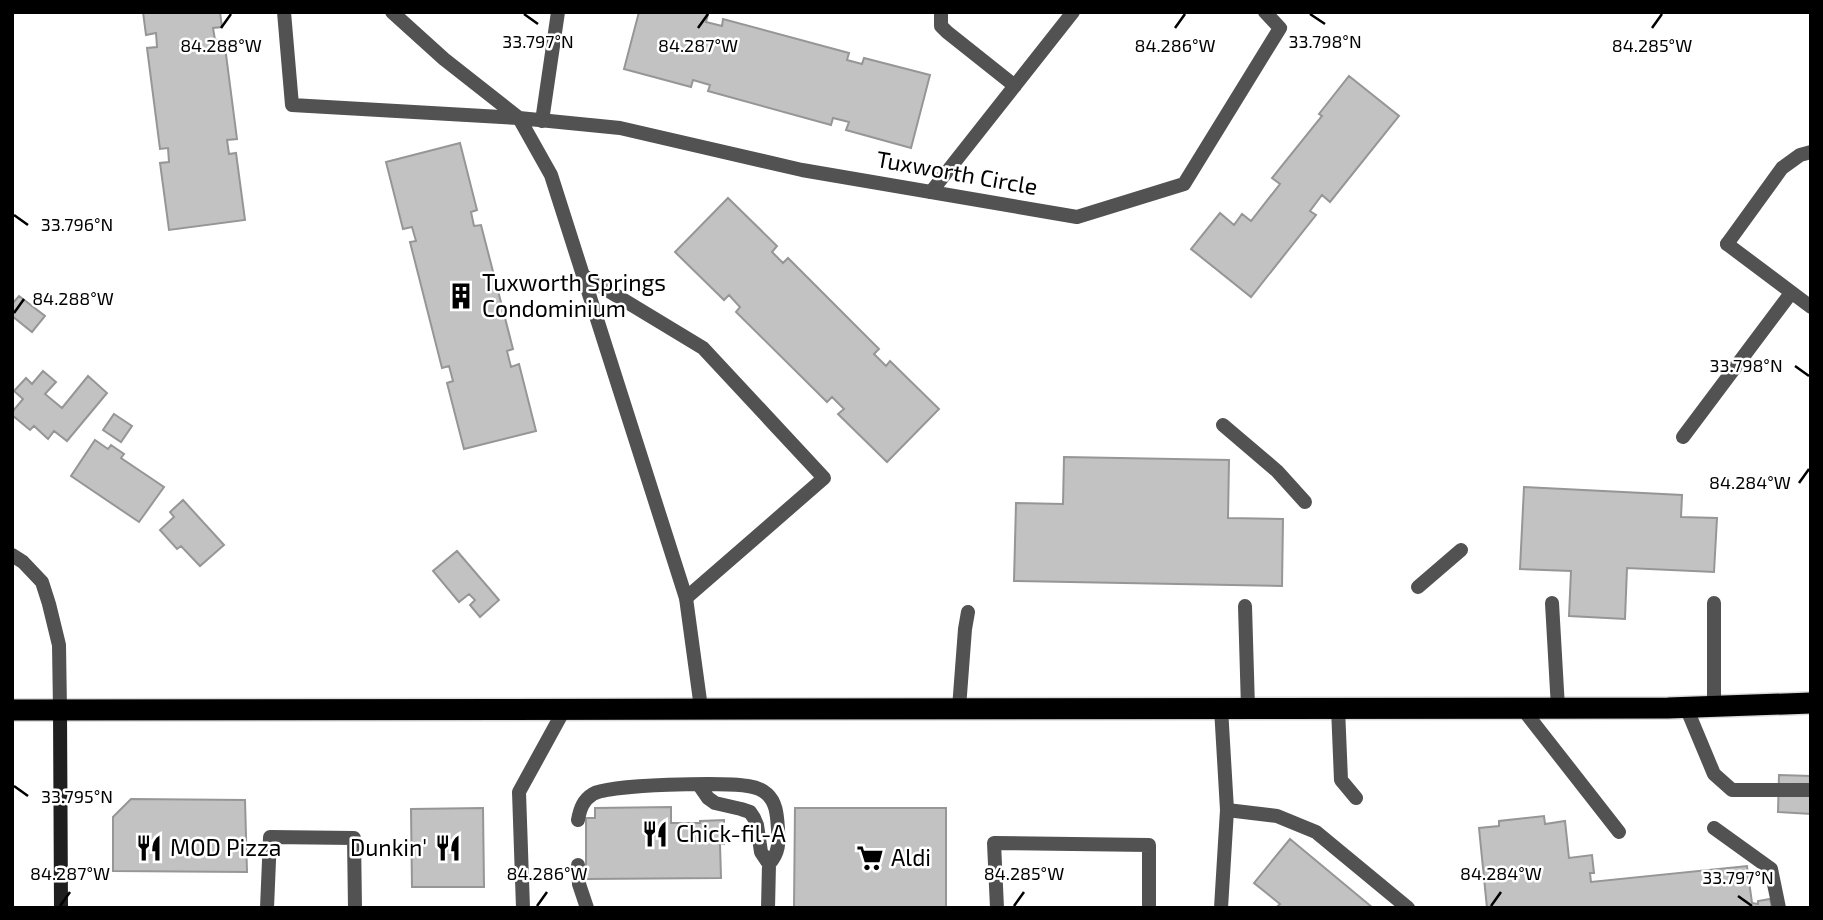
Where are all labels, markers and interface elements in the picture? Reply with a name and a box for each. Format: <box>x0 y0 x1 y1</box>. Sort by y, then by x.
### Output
text: 33.797°N <box>502 30 574 52</box>
text: 33.798°N <box>1288 30 1362 52</box>
text: 84.288°W <box>180 34 262 56</box>
text: 84.287°W <box>658 34 738 56</box>
text: 84.286°W <box>1134 34 1216 56</box>
text: 84.285°W <box>1612 34 1692 56</box>
street label: Tuxworth Circle <box>874 144 1040 200</box>
text: 33.796°N <box>41 213 113 235</box>
place label: Tuxworth Springs Condominium <box>482 268 666 322</box>
building icon: Tuxworth Springs Condominium <box>446 281 476 311</box>
text: 84.288°W <box>32 287 114 309</box>
text: 33.798°N <box>1709 354 1783 376</box>
text: 84.284°W <box>1709 471 1791 493</box>
text: 33.795°N <box>41 785 113 807</box>
restaurant icon: Chick-fil-A <box>640 819 670 849</box>
place label: Chick-fil-A <box>676 819 786 847</box>
restaurant icon: MOD Pizza <box>134 833 164 863</box>
place label: MOD Pizza <box>170 833 281 861</box>
place label: Dunkin' <box>350 833 427 861</box>
restaurant icon: Dunkin' <box>433 833 463 863</box>
supermarket icon: Aldi <box>855 843 885 873</box>
place label: Aldi <box>891 843 931 871</box>
text: 84.287°W <box>30 862 110 884</box>
text: 84.286°W <box>506 862 588 884</box>
text: 84.285°W <box>984 862 1064 884</box>
text: 84.284°W <box>1460 862 1542 884</box>
text: 33.797°N <box>1702 866 1774 888</box>

